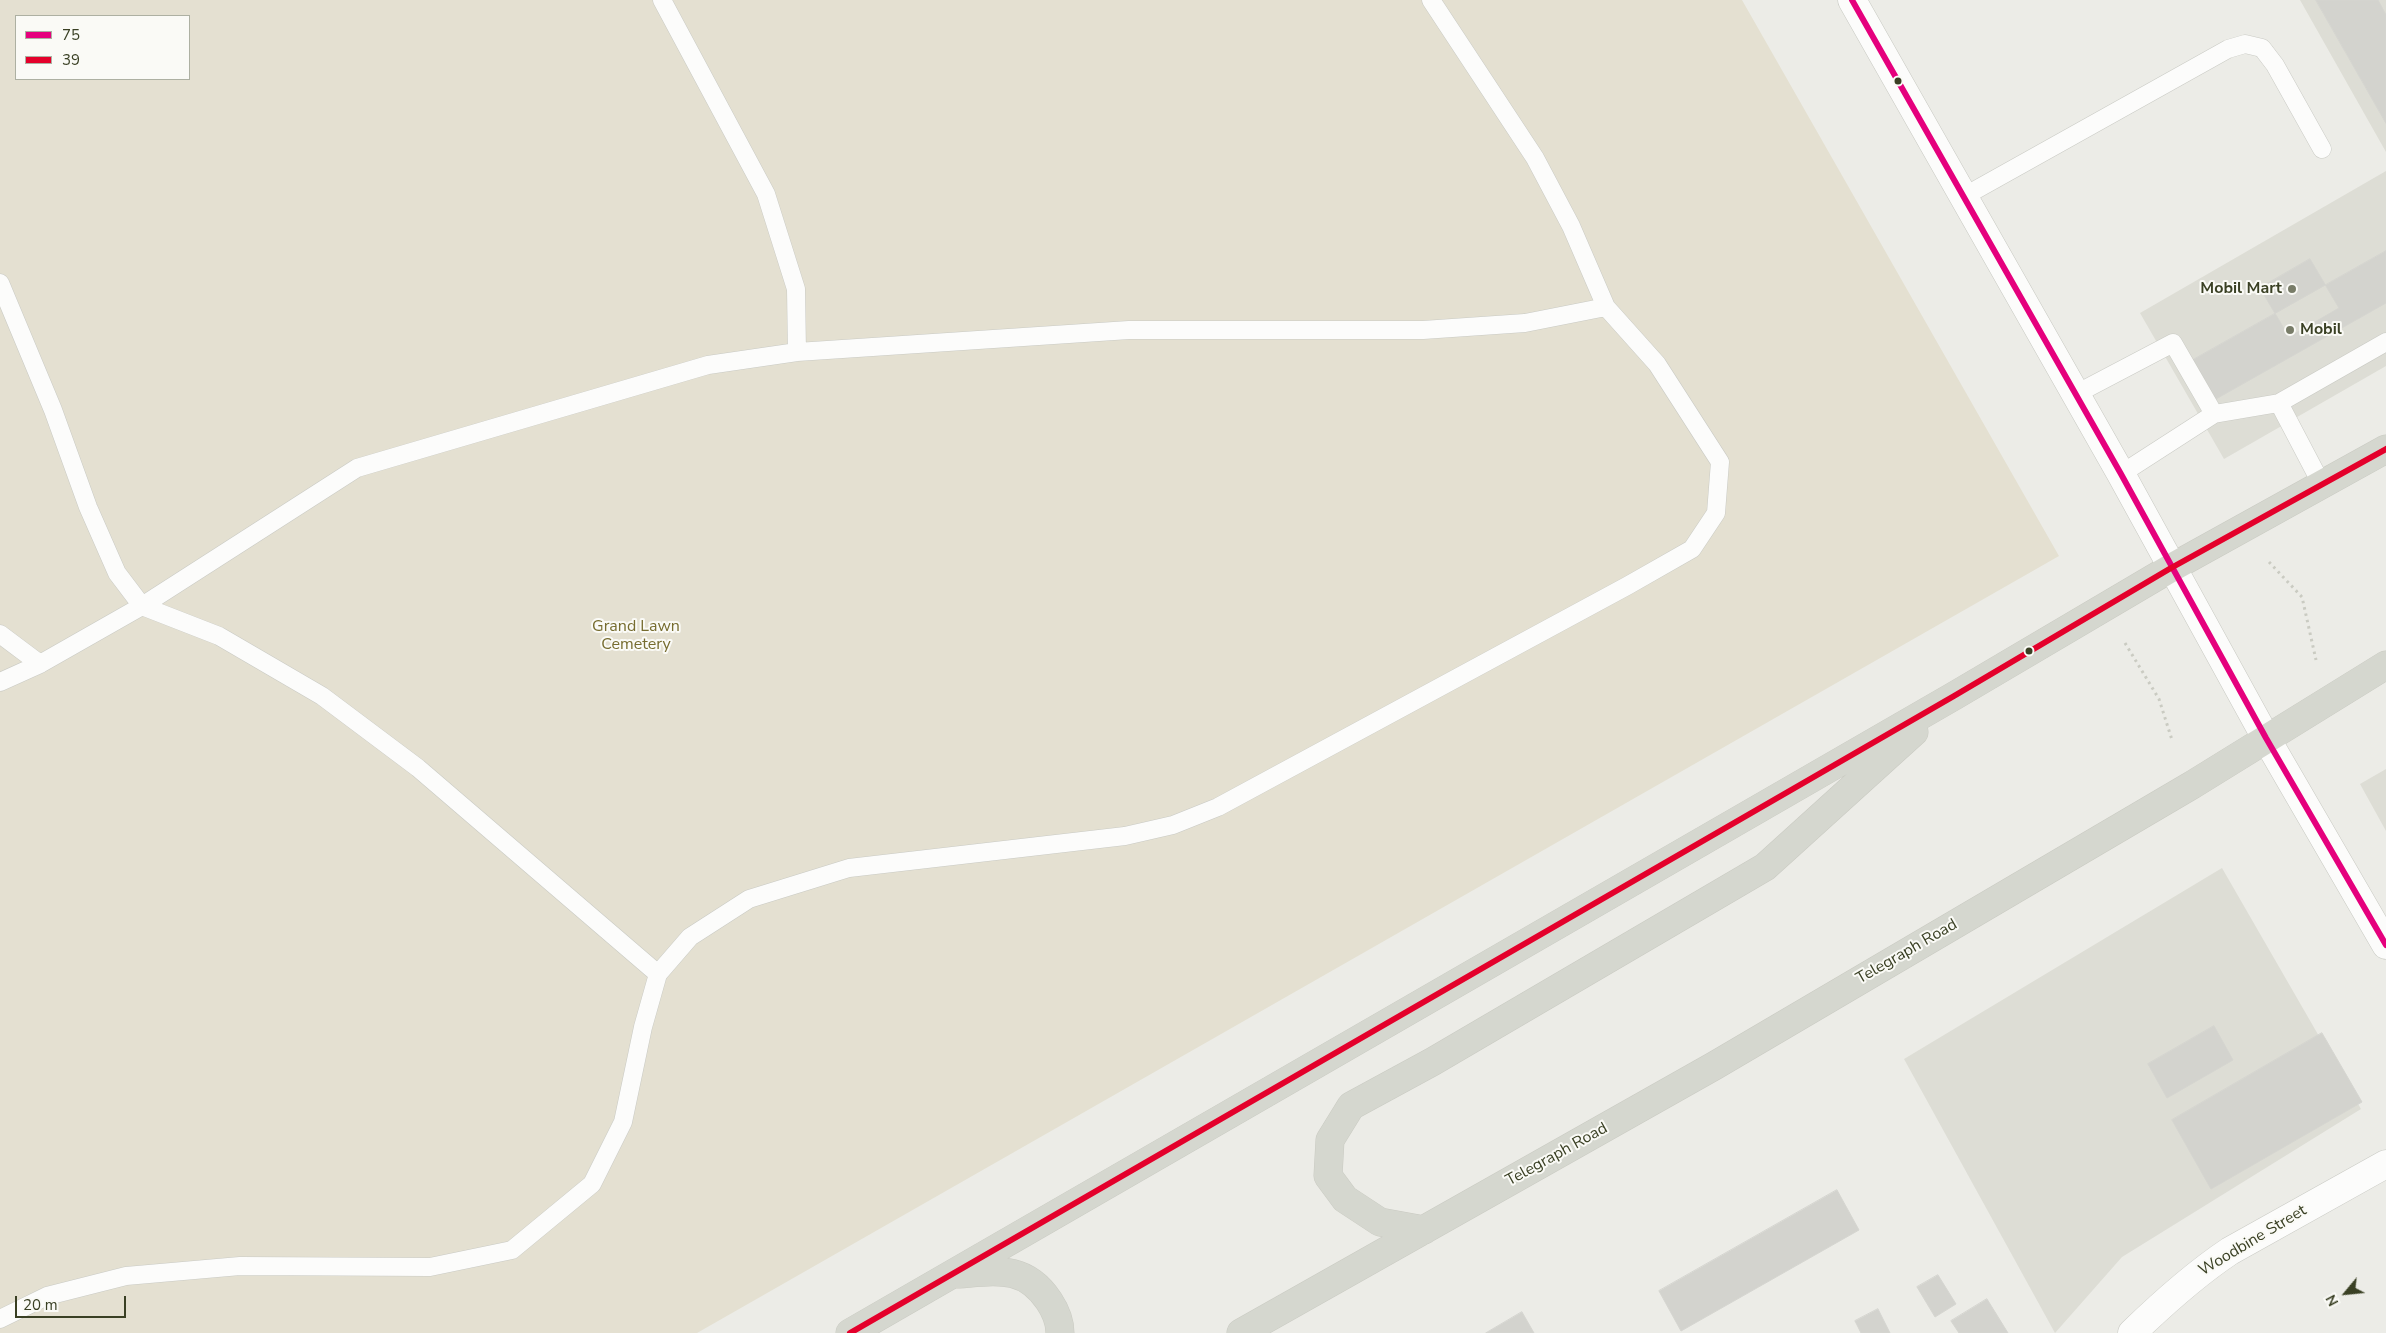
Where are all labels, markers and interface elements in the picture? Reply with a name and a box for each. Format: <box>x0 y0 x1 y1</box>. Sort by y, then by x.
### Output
legend <box>15 15 190 80</box>
text: 75 <box>62 25 80 45</box>
text: 39 <box>62 50 80 70</box>
unlabelled marker <box>1893 76 1903 86</box>
place label: Mobil Mart <box>2200 279 2282 299</box>
marker: Mobil Mart <box>2286 283 2298 295</box>
place label: Mobil <box>2300 320 2342 340</box>
marker: Mobil <box>2284 324 2296 336</box>
park label: Grand Lawn Cemetery <box>592 617 680 655</box>
unlabelled marker <box>2024 646 2034 656</box>
street label: Telegraph Road <box>1853 915 1961 989</box>
street label: Telegraph Road <box>1503 1119 1611 1191</box>
street label: Woodbine Street <box>2196 1201 2310 1281</box>
north arrow <box>2321 1268 2371 1318</box>
scale bar <box>18 1286 129 1318</box>
text: N <box>2321 1291 2343 1309</box>
text: 20 m <box>23 1295 58 1315</box>

